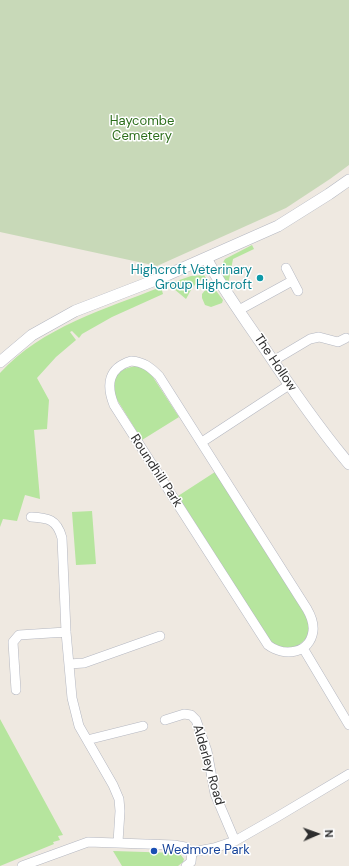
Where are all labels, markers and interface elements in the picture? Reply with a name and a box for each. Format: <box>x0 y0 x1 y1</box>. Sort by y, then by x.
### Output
park label: Haycombe Cemetery <box>110 114 174 145</box>
place label: Highcroft Veterinary Group Highcroft <box>131 263 252 294</box>
marker: Highcroft Veterinary Group Highcroft <box>255 273 265 283</box>
street label: The Hollow <box>250 332 300 394</box>
street label: Roundhill Park <box>127 432 185 510</box>
street label: Alderley Road <box>189 723 227 807</box>
north arrow <box>297 814 337 854</box>
text: N <box>322 829 336 838</box>
place label: Wedmore Park <box>162 843 250 859</box>
marker: Wedmore Park <box>149 846 159 856</box>

